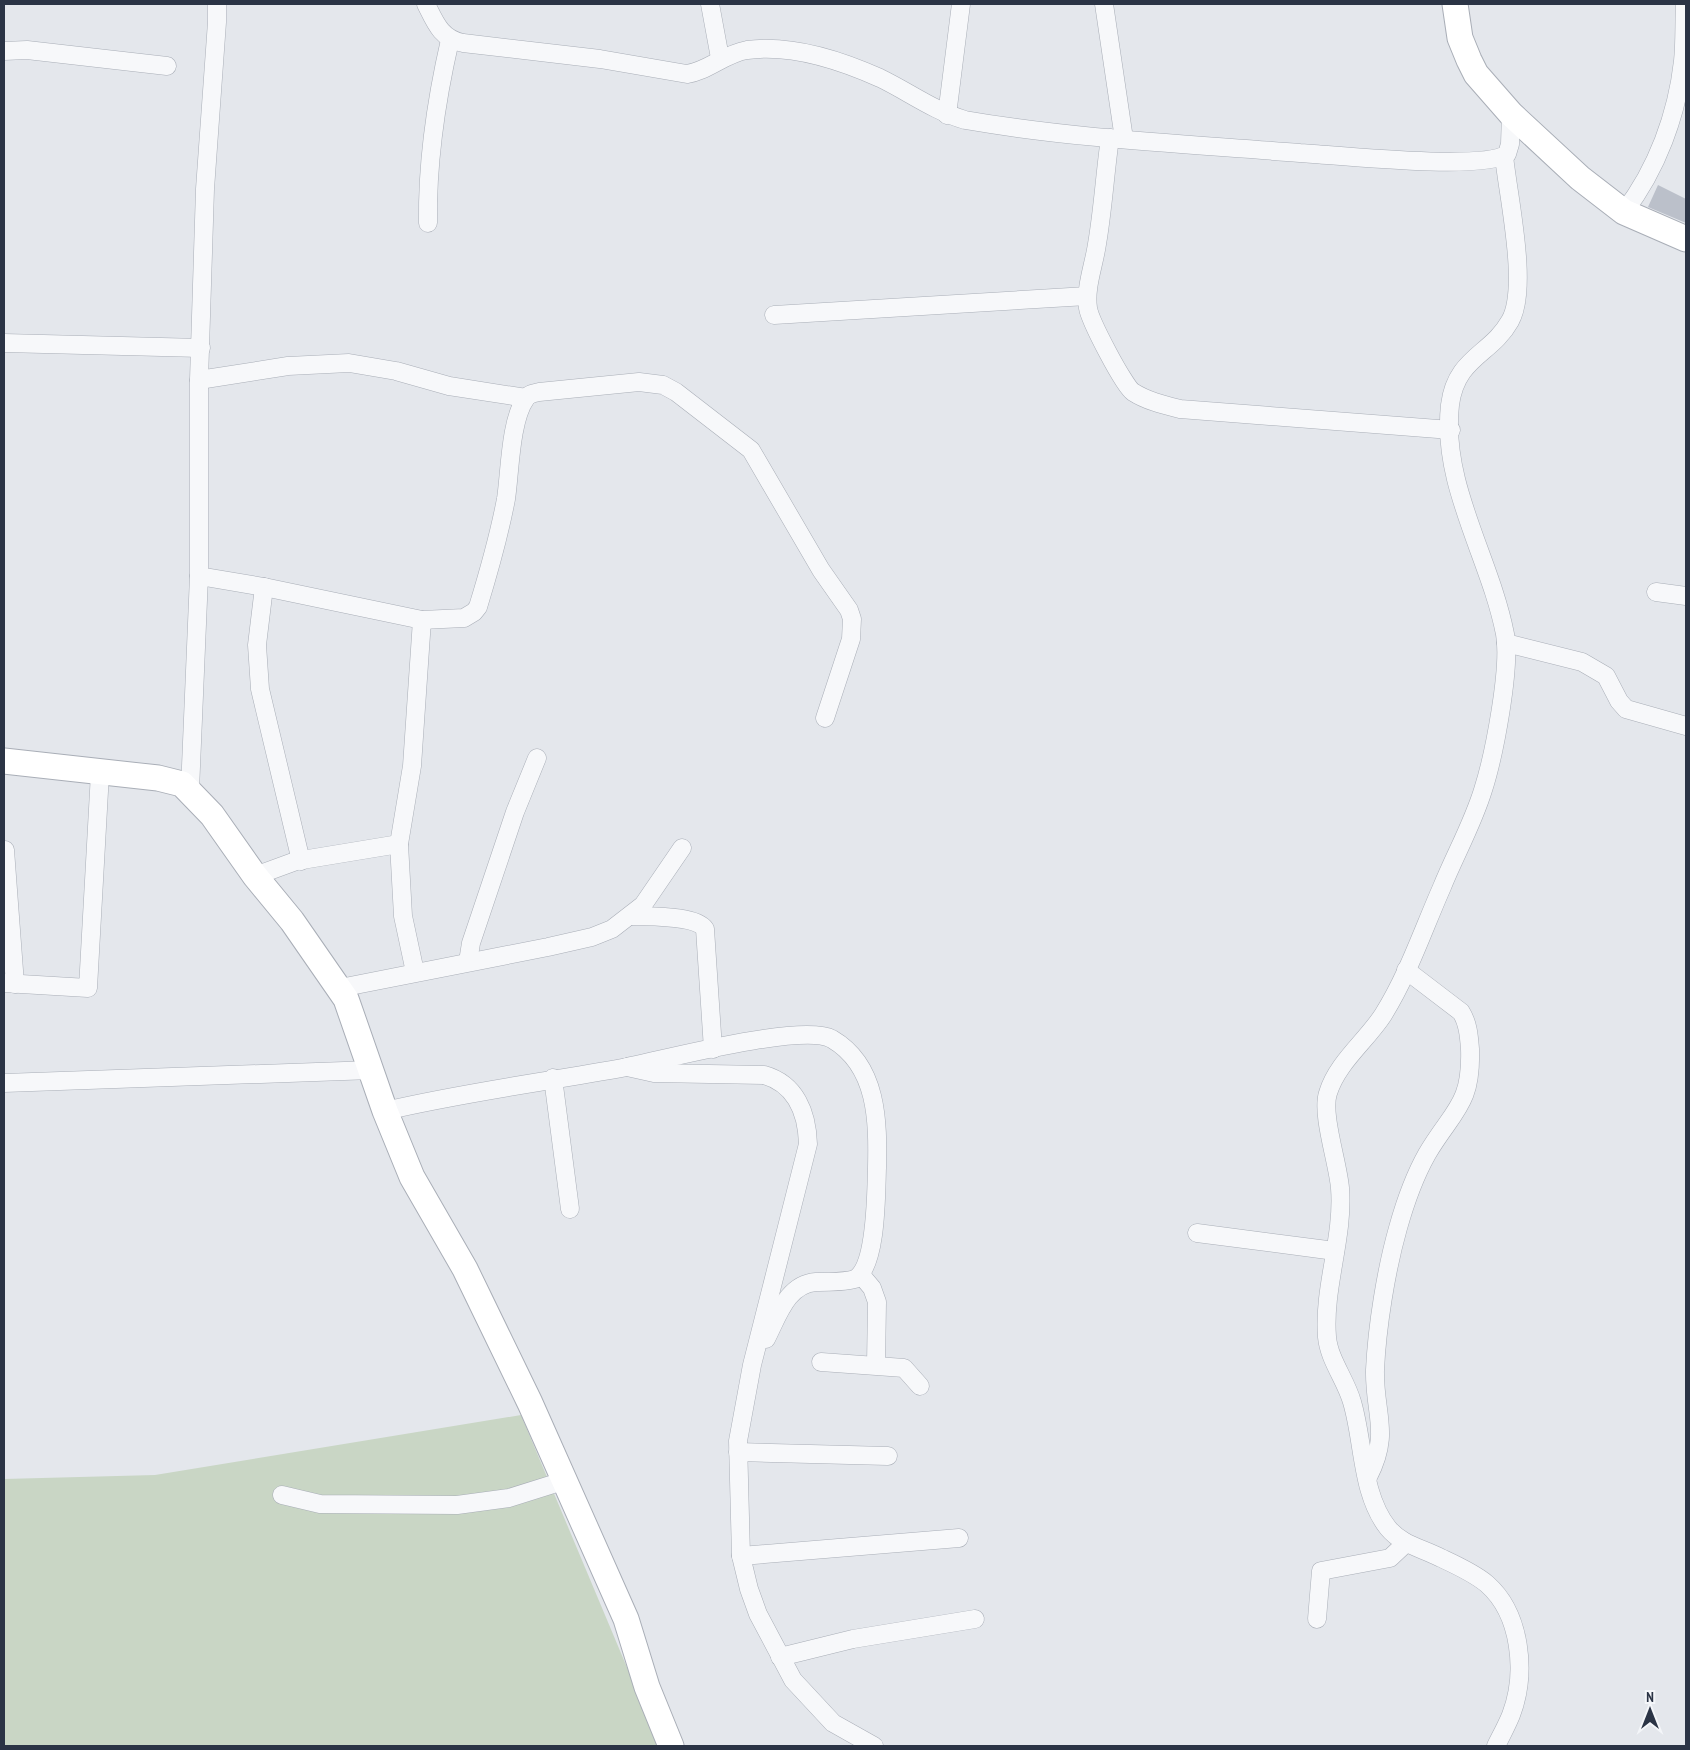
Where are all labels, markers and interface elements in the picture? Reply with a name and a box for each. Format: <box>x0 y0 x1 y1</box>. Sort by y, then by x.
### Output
north arrow <box>1625 1685 1675 1735</box>
text: N <box>1646 1688 1654 1706</box>

